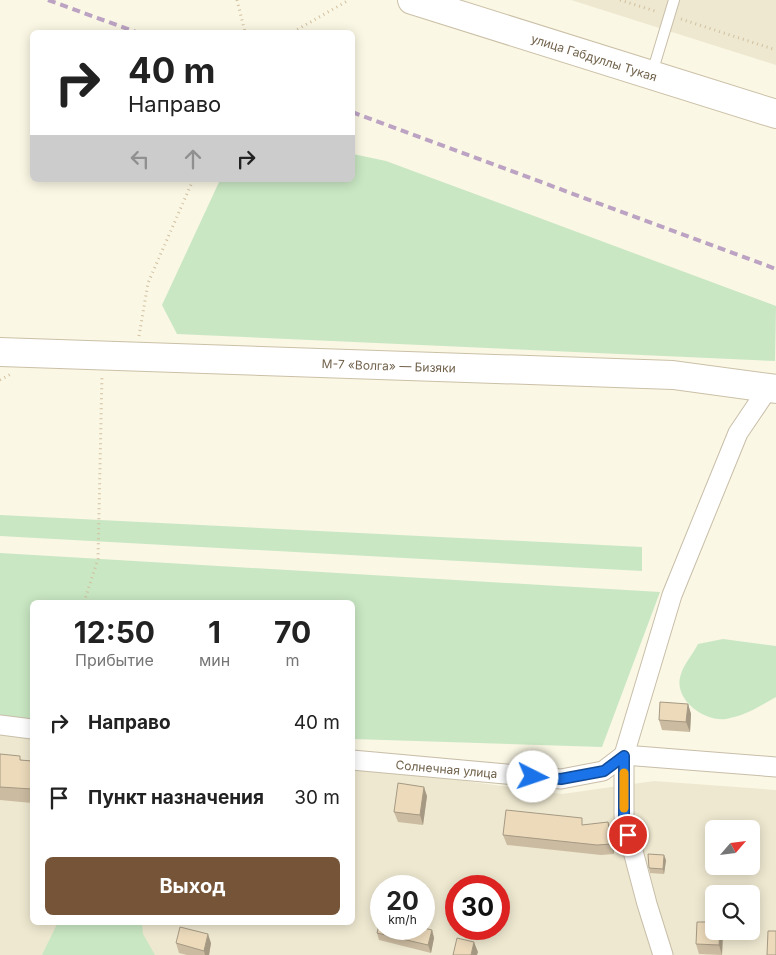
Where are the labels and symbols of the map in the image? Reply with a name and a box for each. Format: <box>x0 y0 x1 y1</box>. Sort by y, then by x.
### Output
street label: улица Габдуллы Тукая <box>530 30 659 84</box>
street label: М-7 «Волга» — Бизяки <box>322 356 456 375</box>
position arrow <box>506 750 558 802</box>
street label: Солнечная улица <box>395 757 498 781</box>
pin <box>607 814 649 856</box>
north arrow <box>705 820 760 875</box>
speed limit sign: 30 <box>445 875 510 940</box>

